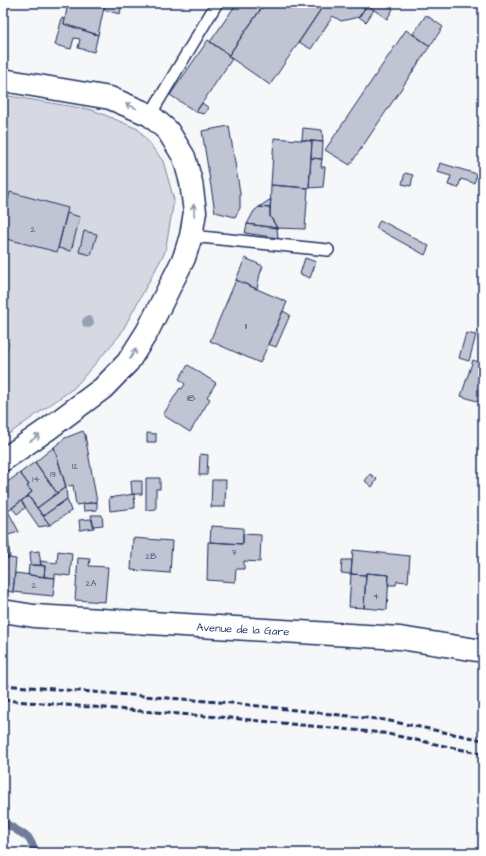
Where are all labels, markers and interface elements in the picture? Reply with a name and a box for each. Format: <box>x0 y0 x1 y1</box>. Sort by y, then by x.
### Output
one-way arrow <box>125 102 137 110</box>
one-way arrow <box>190 204 198 217</box>
house number: 2 <box>30 223 36 236</box>
house number: 11 <box>245 320 247 333</box>
one-way arrow <box>129 349 137 360</box>
house number: 11B <box>187 392 196 405</box>
one-way arrow <box>29 434 40 442</box>
house number: 12 <box>72 460 79 473</box>
house number: 13 <box>50 468 56 481</box>
house number: 14 <box>32 473 40 486</box>
house number: 3 <box>232 546 237 559</box>
house number: 2B <box>145 550 157 563</box>
house number: 2A <box>86 577 97 590</box>
house number: 2 <box>31 579 37 592</box>
house number: 4 <box>373 590 379 603</box>
street label: Avenue de la Gare <box>196 620 290 639</box>

